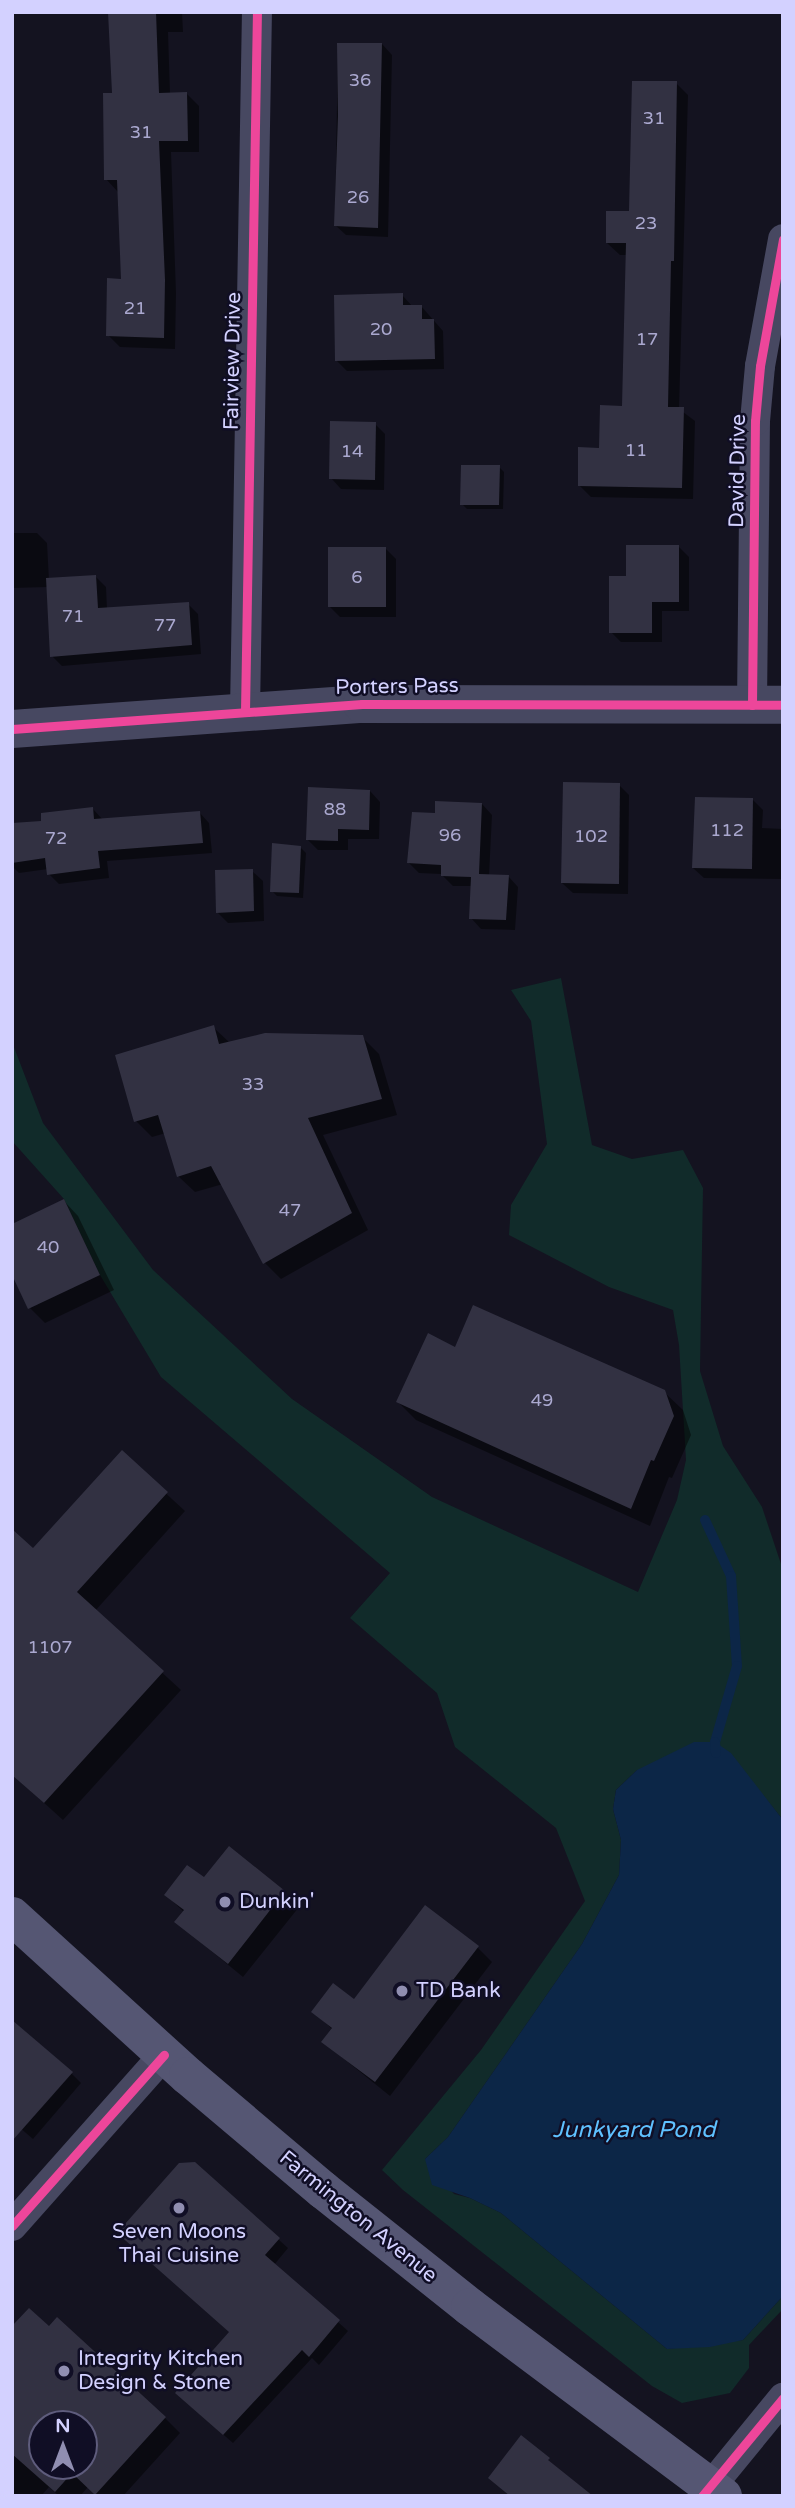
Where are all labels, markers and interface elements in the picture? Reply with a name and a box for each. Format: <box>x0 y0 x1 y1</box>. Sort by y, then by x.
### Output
house number: 36 <box>349 69 371 91</box>
house number: 31 <box>643 107 665 129</box>
house number: 31 <box>130 121 152 143</box>
house number: 26 <box>347 186 369 208</box>
house number: 23 <box>635 212 657 234</box>
street label: Fairview Drive <box>219 292 247 430</box>
house number: 21 <box>124 297 146 319</box>
house number: 20 <box>370 318 392 340</box>
house number: 17 <box>636 328 658 350</box>
street label: David Drive <box>724 414 752 528</box>
house number: 11 <box>625 439 647 461</box>
house number: 14 <box>341 440 363 462</box>
house number: 6 <box>351 566 363 588</box>
house number: 71 <box>62 605 84 627</box>
house number: 77 <box>154 614 176 636</box>
street label: Porters Pass <box>335 673 459 701</box>
house number: 88 <box>324 798 346 820</box>
house number: 112 <box>710 819 744 841</box>
house number: 96 <box>439 824 461 846</box>
house number: 102 <box>574 825 608 847</box>
house number: 72 <box>45 827 67 849</box>
house number: 33 <box>242 1073 264 1095</box>
house number: 47 <box>279 1199 301 1221</box>
house number: 40 <box>37 1236 59 1258</box>
house number: 49 <box>531 1389 553 1411</box>
house number: 1107 <box>27 1636 73 1658</box>
place label: Dunkin' <box>239 1889 314 1915</box>
marker: Dunkin' <box>217 1894 233 1910</box>
place label: TD Bank <box>416 1978 501 2004</box>
marker: TD Bank <box>394 1983 410 1999</box>
water label: Junkyard Pond <box>552 2116 716 2144</box>
street label: Farmington Avenue <box>274 2146 442 2288</box>
marker: Seven Moons Thai Cuisine <box>171 2200 187 2216</box>
place label: Seven Moons Thai Cuisine <box>112 2219 246 2269</box>
place label: Integrity Kitchen Design & Stone <box>78 2346 243 2396</box>
marker: Integrity Kitchen Design & Stone <box>56 2363 72 2379</box>
north arrow <box>28 2410 98 2480</box>
text: N <box>55 2415 71 2437</box>

